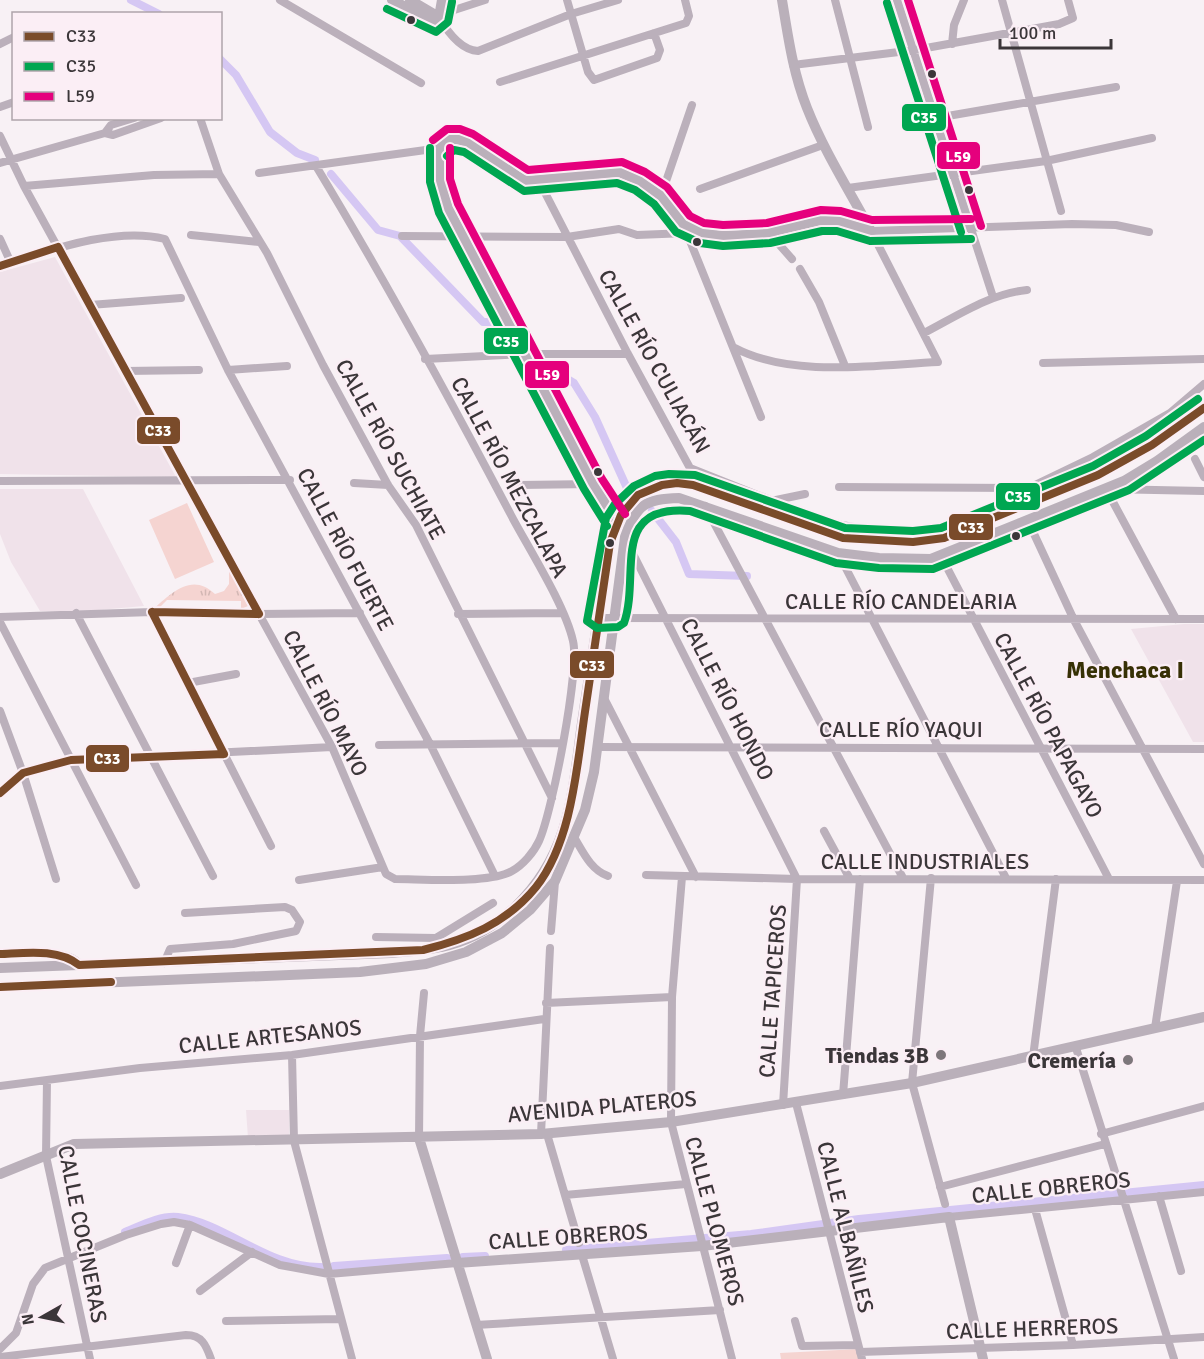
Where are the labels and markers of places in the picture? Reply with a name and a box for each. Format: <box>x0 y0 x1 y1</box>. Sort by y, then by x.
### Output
unlabelled marker <box>405 14 417 26</box>
unlabelled marker <box>926 68 938 80</box>
unlabelled marker <box>963 184 975 196</box>
unlabelled marker <box>691 236 703 248</box>
unlabelled marker <box>592 466 604 478</box>
unlabelled marker <box>1010 530 1022 542</box>
unlabelled marker <box>604 537 616 549</box>
place label: Tiendas 3B <box>825 1042 929 1069</box>
place label: Cremería <box>1027 1047 1116 1074</box>
marker: Tiendas 3B <box>934 1048 948 1062</box>
marker: Cremería <box>1121 1053 1135 1067</box>

